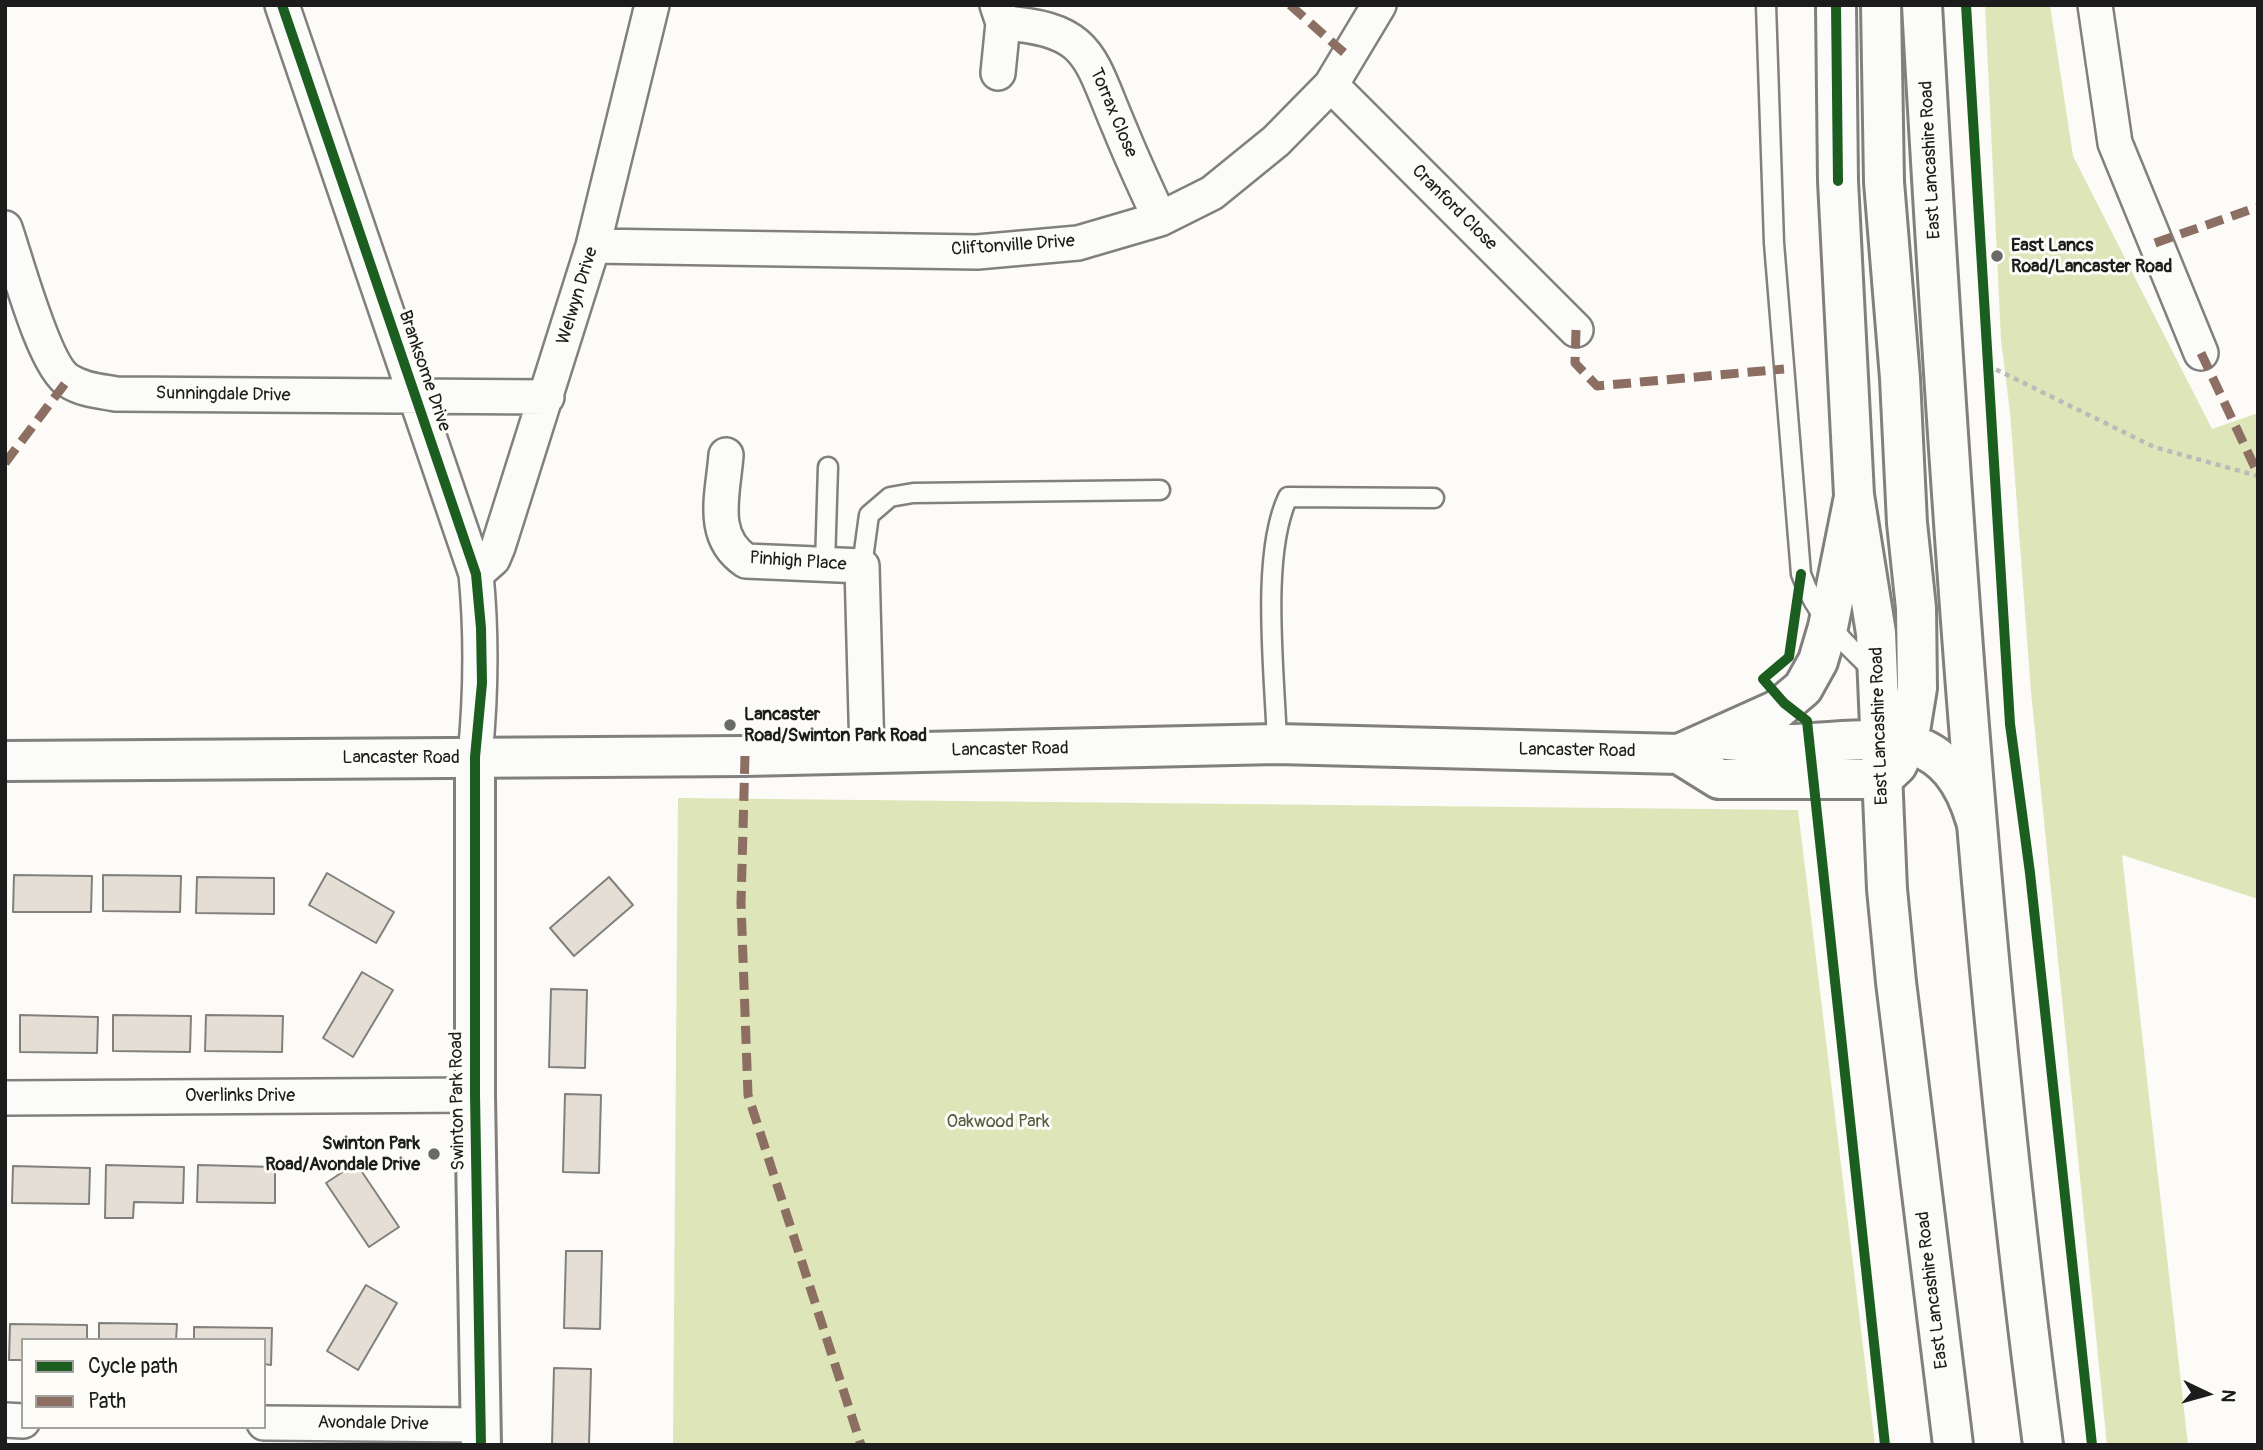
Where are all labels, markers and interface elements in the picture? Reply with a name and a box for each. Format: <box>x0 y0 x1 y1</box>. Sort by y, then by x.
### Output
street label: Torrax Close <box>1085 65 1141 161</box>
street label: East Lancashire Road <box>1916 80 1946 240</box>
street label: Cranford Close <box>1407 161 1501 255</box>
street label: Cliftonville Drive <box>950 231 1076 261</box>
place label: East Lancs Road/Lancaster Road <box>2011 235 2172 278</box>
street label: Welwyn Drive <box>553 245 603 347</box>
marker: East Lancs Road/Lancaster Road <box>1989 248 2005 264</box>
street label: Branksome Drive <box>393 308 455 434</box>
street label: Sunningdale Drive <box>155 383 291 407</box>
street label: Pinhigh Place <box>749 548 847 576</box>
street label: East Lancashire Road <box>1866 646 1894 806</box>
place label: Lancaster Road/Swinton Park Road <box>744 704 927 746</box>
marker: Lancaster Road/Swinton Park Road <box>722 717 738 733</box>
street label: Lancaster Road <box>951 738 1069 762</box>
street label: Lancaster Road <box>1518 739 1636 763</box>
street label: Lancaster Road <box>342 747 460 769</box>
street label: Swinton Park Road <box>446 1031 470 1171</box>
street label: Overlinks Drive <box>185 1085 295 1107</box>
park label: Oakwood Park <box>946 1111 1050 1133</box>
place label: Swinton Park Road/Avondale Drive <box>265 1133 420 1176</box>
marker: Swinton Park Road/Avondale Drive <box>426 1146 442 1162</box>
street label: East Lancashire Road <box>1913 1210 1953 1370</box>
legend <box>21 1338 266 1429</box>
text: Cycle path <box>88 1353 178 1380</box>
north arrow <box>2172 1359 2242 1429</box>
text: Path <box>88 1388 126 1415</box>
text: N <box>2215 1388 2240 1403</box>
street label: Avondale Drive <box>317 1412 429 1436</box>

